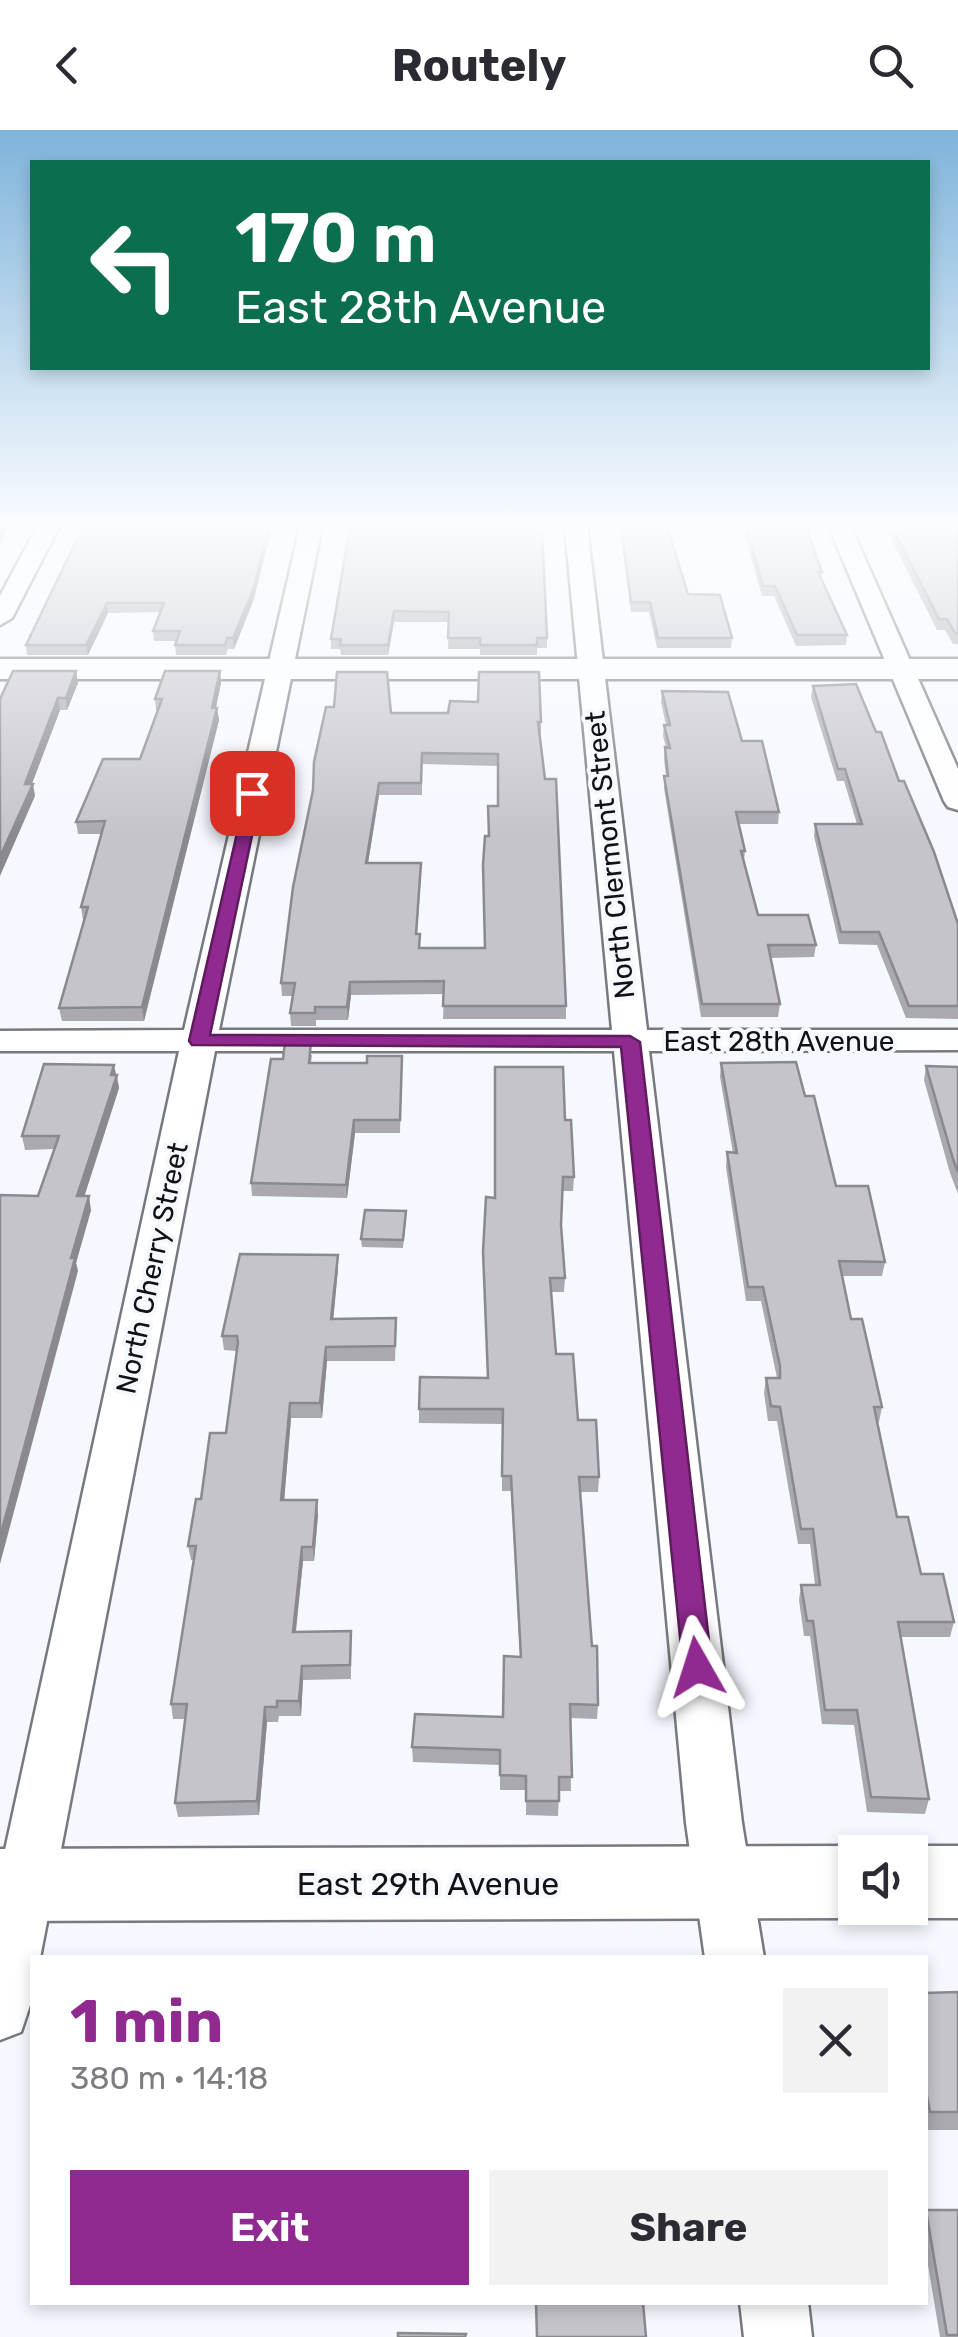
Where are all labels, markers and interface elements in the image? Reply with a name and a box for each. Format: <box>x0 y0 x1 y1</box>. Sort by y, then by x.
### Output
icon: back <box>40 38 95 93</box>
icon: search <box>863 38 918 93</box>
text: Routely <box>392 39 566 92</box>
text: 170 m <box>235 197 437 280</box>
icon: left <box>70 200 200 330</box>
text: East 28th Avenue <box>235 281 606 334</box>
street label: North Clermont Street <box>578 709 642 1001</box>
pin <box>210 751 295 836</box>
icon: arrive <box>225 766 280 821</box>
street label: East 28th Avenue <box>664 1025 894 1058</box>
street label: North Cherry Street <box>109 1139 195 1397</box>
position arrow <box>645 1615 749 1719</box>
map controls <box>838 1835 928 1925</box>
button: sound <box>838 1835 928 1925</box>
street label: East 29th Avenue <box>297 1865 559 1903</box>
text: 1 min <box>70 1986 223 2057</box>
button: close <box>783 1988 888 2093</box>
text: 380 m · 14:18 <box>70 2059 268 2097</box>
button: Exit <box>70 2170 469 2285</box>
button: Share <box>489 2170 888 2285</box>

